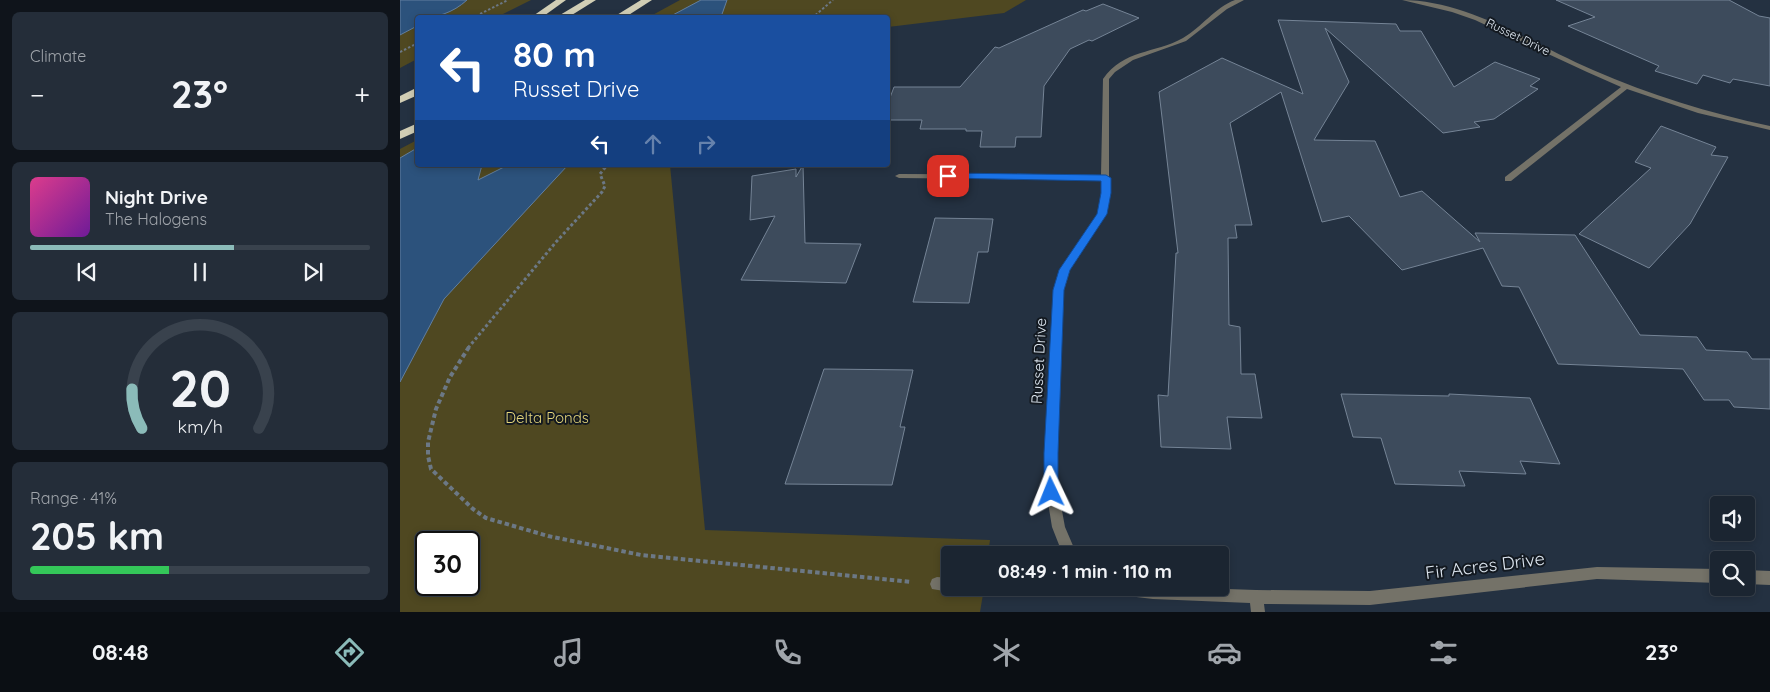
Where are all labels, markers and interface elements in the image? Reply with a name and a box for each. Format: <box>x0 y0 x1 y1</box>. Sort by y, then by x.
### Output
street label: Russet Drive <box>1484 15 1553 59</box>
text: 80 m <box>513 32 596 76</box>
icon: left <box>430 35 495 100</box>
text: Climate <box>30 46 86 66</box>
text: 23° <box>171 70 228 118</box>
text: Russet Drive <box>513 75 640 103</box>
text: − <box>30 77 45 112</box>
text: + <box>354 77 370 112</box>
icon: left <box>586 130 614 158</box>
icon: ahead <box>639 130 667 158</box>
icon: right <box>692 130 720 158</box>
pin <box>927 155 969 197</box>
icon: arrive <box>934 162 962 190</box>
text: Night Drive <box>105 185 208 209</box>
text: The Halogens <box>105 209 207 229</box>
icon: previous <box>73 258 101 286</box>
icon: pause <box>186 258 214 286</box>
icon: next <box>299 258 327 286</box>
street label: Russet Drive <box>1027 317 1050 405</box>
text: 20 <box>169 355 231 420</box>
park label: Delta Ponds <box>505 408 589 427</box>
text: km/h <box>177 415 223 437</box>
position arrow <box>1024 465 1076 517</box>
text: Range · 41% <box>30 488 117 508</box>
map controls <box>1710 496 1755 596</box>
button: sound <box>1710 496 1755 541</box>
text: 205 km <box>30 512 164 560</box>
speed limit sign: 30 <box>415 531 480 596</box>
street label: Fir Acres Drive <box>1424 547 1546 584</box>
button: search <box>1710 551 1755 596</box>
text: 08:49 · 1 min · 110 m <box>998 559 1172 583</box>
icon: directions <box>332 635 367 670</box>
icon: music <box>551 635 586 670</box>
icon: phone <box>770 635 805 670</box>
icon: climate <box>989 635 1024 670</box>
icon: car <box>1207 635 1242 670</box>
icon: filters <box>1426 635 1461 670</box>
text: 08:48 <box>92 638 148 666</box>
text: 23° <box>1645 638 1678 666</box>

